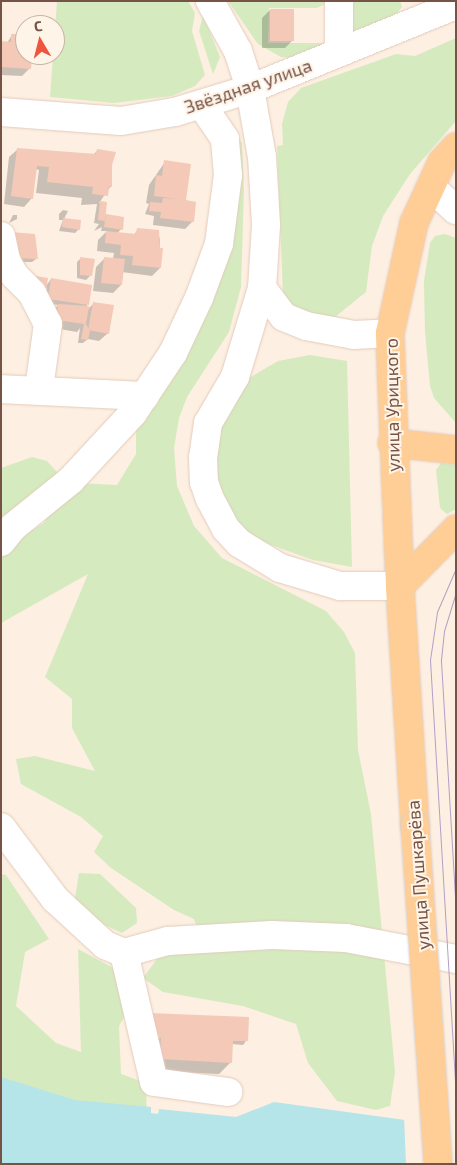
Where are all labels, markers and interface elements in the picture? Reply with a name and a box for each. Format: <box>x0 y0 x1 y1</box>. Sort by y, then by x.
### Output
north arrow <box>15 15 65 65</box>
text: С <box>33 17 43 35</box>
street label: Звёздная улица <box>181 54 315 118</box>
street label: улица Урицкого <box>380 338 404 472</box>
street label: улица Пушкарёва <box>402 799 434 951</box>

